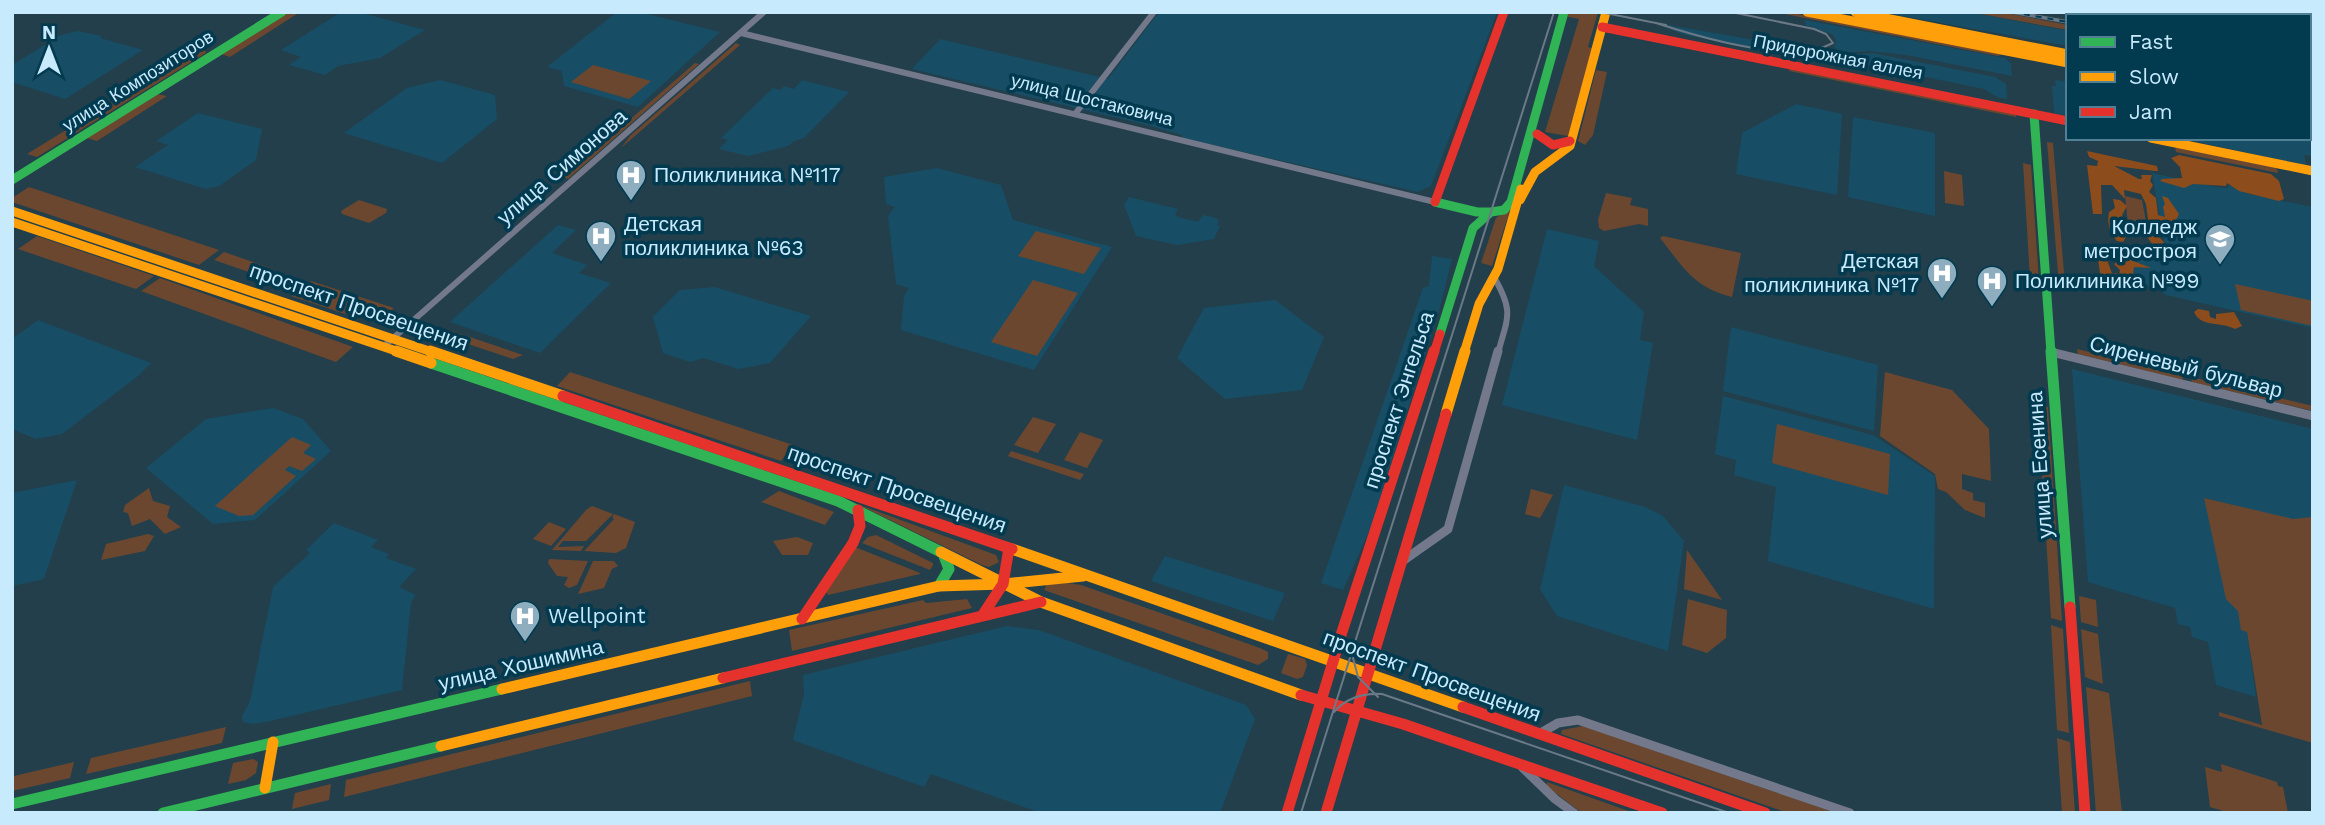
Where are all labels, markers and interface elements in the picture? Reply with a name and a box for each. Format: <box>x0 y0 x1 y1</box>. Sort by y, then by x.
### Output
north arrow <box>14 14 84 84</box>
legend <box>2066 14 2311 140</box>
text: N <box>42 21 56 44</box>
street label: улица Композиторов <box>58 26 217 136</box>
text: Fast <box>2129 29 2173 54</box>
street label: Придорожная аллея <box>1752 30 1925 83</box>
text: Slow <box>2129 64 2179 89</box>
street label: улица Шостаковича <box>1009 69 1176 130</box>
text: Jam <box>2129 99 2172 124</box>
street label: улица Симонова <box>492 103 632 230</box>
hospital icon: Поликлиника №117 <box>614 158 648 202</box>
place label: Поликлиника №117 <box>654 162 841 187</box>
place label: Детская поликлиника №63 <box>624 211 804 260</box>
place label: Колледж метростроя <box>2084 214 2197 263</box>
hospital icon: Детская поликлиника №63 <box>584 219 618 263</box>
school or university icon: Колледж метростроя <box>2203 222 2237 266</box>
place label: Детская поликлиника №17 <box>1744 248 1919 297</box>
hospital icon: Детская поликлиника №17 <box>1925 256 1959 300</box>
street label: проспект Просвещения <box>247 257 472 356</box>
hospital icon: Поликлиника №99 <box>1975 264 2009 308</box>
place label: Поликлиника №99 <box>2015 268 2199 293</box>
street label: проспект Энгельса <box>1358 308 1439 492</box>
street label: Сиреневый бульвар <box>2087 330 2285 403</box>
street label: улица Есенина <box>2022 390 2057 539</box>
street label: проспект Просвещения <box>785 439 1010 538</box>
hospital icon: Wellpoint <box>508 599 542 643</box>
place label: Wellpoint <box>548 603 646 628</box>
street label: проспект Просвещения <box>1320 625 1544 727</box>
street label: улица Хошимина <box>436 633 606 696</box>

